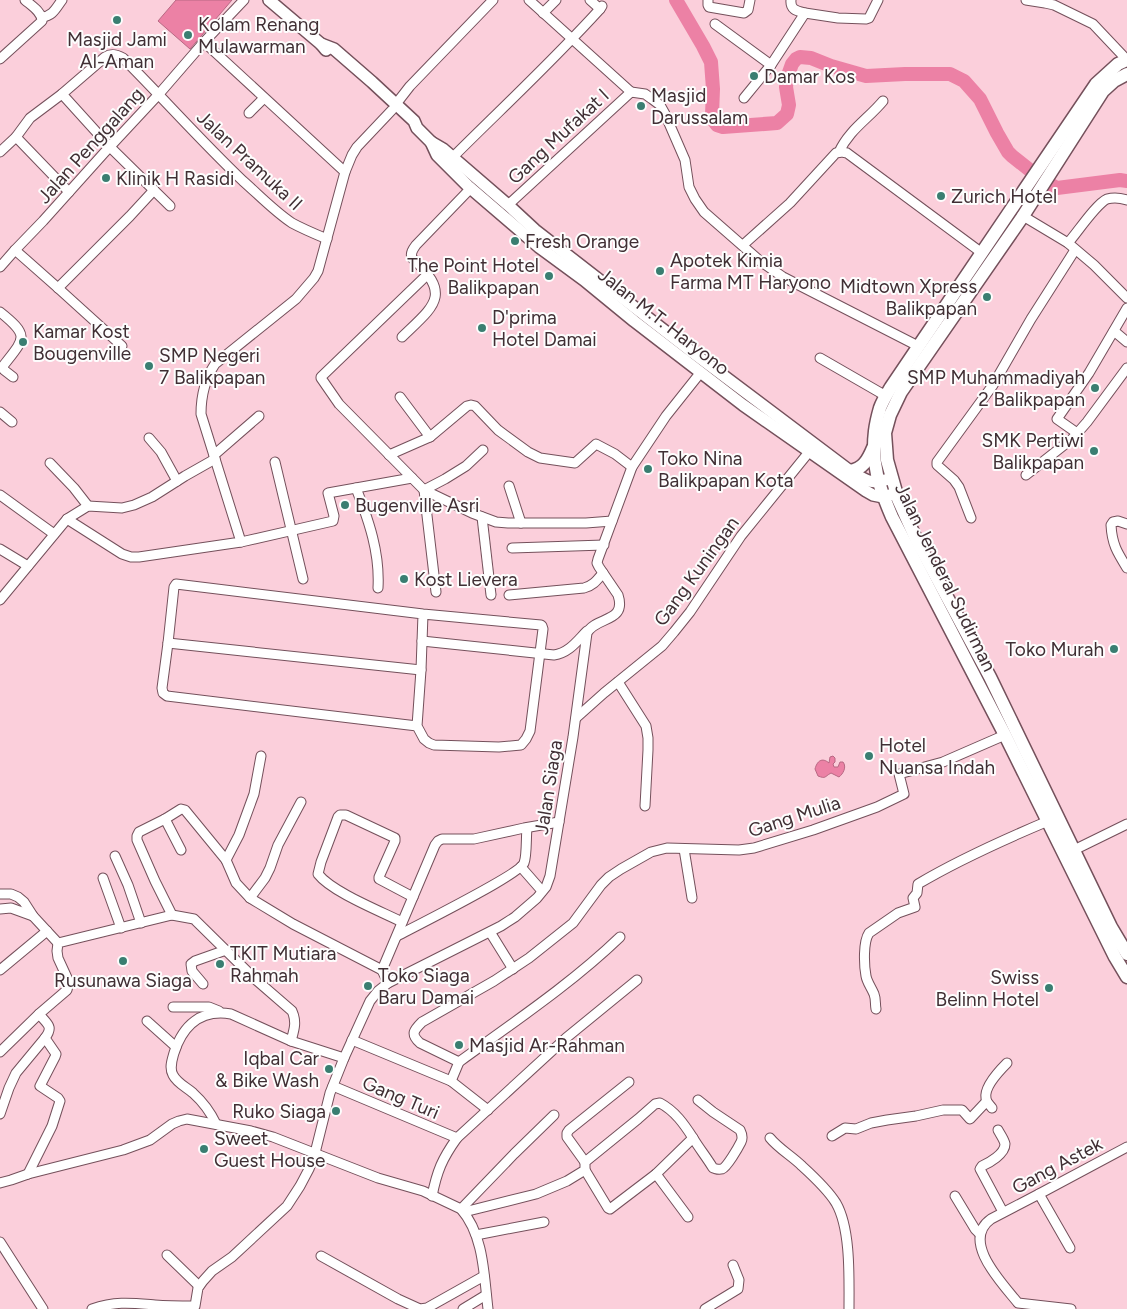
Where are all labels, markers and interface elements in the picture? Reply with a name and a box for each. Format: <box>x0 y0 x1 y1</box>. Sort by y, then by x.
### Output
place label: Kolam Renang Mulawarman <box>198 13 320 58</box>
marker: Masjid Jami Al-Aman <box>111 14 123 26</box>
place label: Masjid Jami Al-Aman <box>67 28 167 73</box>
marker: Kolam Renang Mulawarman <box>182 29 194 41</box>
place label: Damar Kos <box>764 65 855 88</box>
marker: Damar Kos <box>748 70 760 82</box>
street label: Jalan Penggalang <box>32 83 148 208</box>
street label: Gang Mufakat I <box>503 84 614 189</box>
place label: Masjid Darussalam <box>651 84 748 129</box>
marker: Masjid Darussalam <box>635 100 647 112</box>
street label: Jalan Pramuka II <box>192 106 307 215</box>
place label: Klinik H Rasidi <box>116 167 234 190</box>
marker: Klinik H Rasidi <box>100 172 112 184</box>
place label: Zurich Hotel <box>951 185 1057 208</box>
marker: Zurich Hotel <box>935 190 947 202</box>
place label: Fresh Orange <box>525 230 639 253</box>
marker: Fresh Orange <box>509 235 521 247</box>
place label: Apotek Kimia Farma MT Haryono <box>670 249 831 294</box>
place label: The Point Hotel Balikpapan <box>407 254 539 299</box>
street label: Jalan M.T. Haryono <box>593 263 734 380</box>
marker: Apotek Kimia Farma MT Haryono <box>654 265 666 277</box>
marker: The Point Hotel Balikpapan <box>543 270 555 282</box>
place label: Midtown Xpress Balikpapan <box>840 275 977 320</box>
marker: Midtown Xpress Balikpapan <box>981 291 993 303</box>
place label: D'prima Hotel Damai <box>492 306 597 351</box>
place label: Kamar Kost Bougenville <box>33 320 131 365</box>
marker: D'prima Hotel Damai <box>476 322 488 334</box>
marker: Kamar Kost Bougenville <box>17 336 29 348</box>
place label: SMP Negeri 7 Balikpapan <box>159 344 265 389</box>
marker: SMP Negeri 7 Balikpapan <box>143 360 155 372</box>
place label: SMP Muhammadiyah 2 Balikpapan <box>907 366 1085 411</box>
marker: SMP Muhammadiyah 2 Balikpapan <box>1089 382 1101 394</box>
place label: SMK Pertiwi Balikpapan <box>981 429 1084 474</box>
marker: SMK Pertiwi Balikpapan <box>1088 445 1100 457</box>
place label: Toko Nina Balikpapan Kota <box>658 447 794 492</box>
marker: Toko Nina Balikpapan Kota <box>642 463 654 475</box>
street label: Jalan Jenderal Sudirman <box>890 479 1001 675</box>
place label: Bugenville Asri <box>355 494 479 517</box>
marker: Bugenville Asri <box>339 499 351 511</box>
street label: Gang Kuningan <box>649 512 744 631</box>
place label: Kost Lievera <box>414 568 518 591</box>
marker: Kost Lievera <box>398 573 410 585</box>
place label: Toko Murah <box>1006 638 1104 661</box>
marker: Toko Murah <box>1108 643 1120 655</box>
place label: Hotel Nuansa Indah <box>879 734 995 779</box>
street label: Jalan Siaga <box>530 738 567 836</box>
marker: Hotel Nuansa Indah <box>863 750 875 762</box>
street label: Gang Mulia <box>745 791 843 842</box>
place label: TKIT Mutiara Rahmah <box>230 942 336 987</box>
marker: Rusunawa Siaga <box>117 955 129 967</box>
marker: TKIT Mutiara Rahmah <box>214 958 226 970</box>
place label: Toko Siaga Baru Damai <box>378 964 474 1009</box>
place label: Swiss Belinn Hotel <box>936 966 1039 1011</box>
place label: Rusunawa Siaga <box>54 969 192 992</box>
marker: Toko Siaga Baru Damai <box>362 980 374 992</box>
marker: Swiss Belinn Hotel <box>1043 982 1055 994</box>
place label: Masjid Ar-Rahman <box>469 1034 625 1057</box>
marker: Masjid Ar-Rahman <box>453 1039 465 1051</box>
place label: Iqbal Car & Bike Wash <box>215 1047 320 1092</box>
marker: Iqbal Car & Bike Wash <box>323 1063 335 1075</box>
street label: Gang Turi <box>359 1071 443 1124</box>
place label: Ruko Siaga <box>232 1100 326 1123</box>
marker: Ruko Siaga <box>330 1105 342 1117</box>
place label: Sweet Guest House <box>214 1127 325 1172</box>
street label: Gang Astek <box>1008 1132 1107 1199</box>
marker: Sweet Guest House <box>198 1143 210 1155</box>

